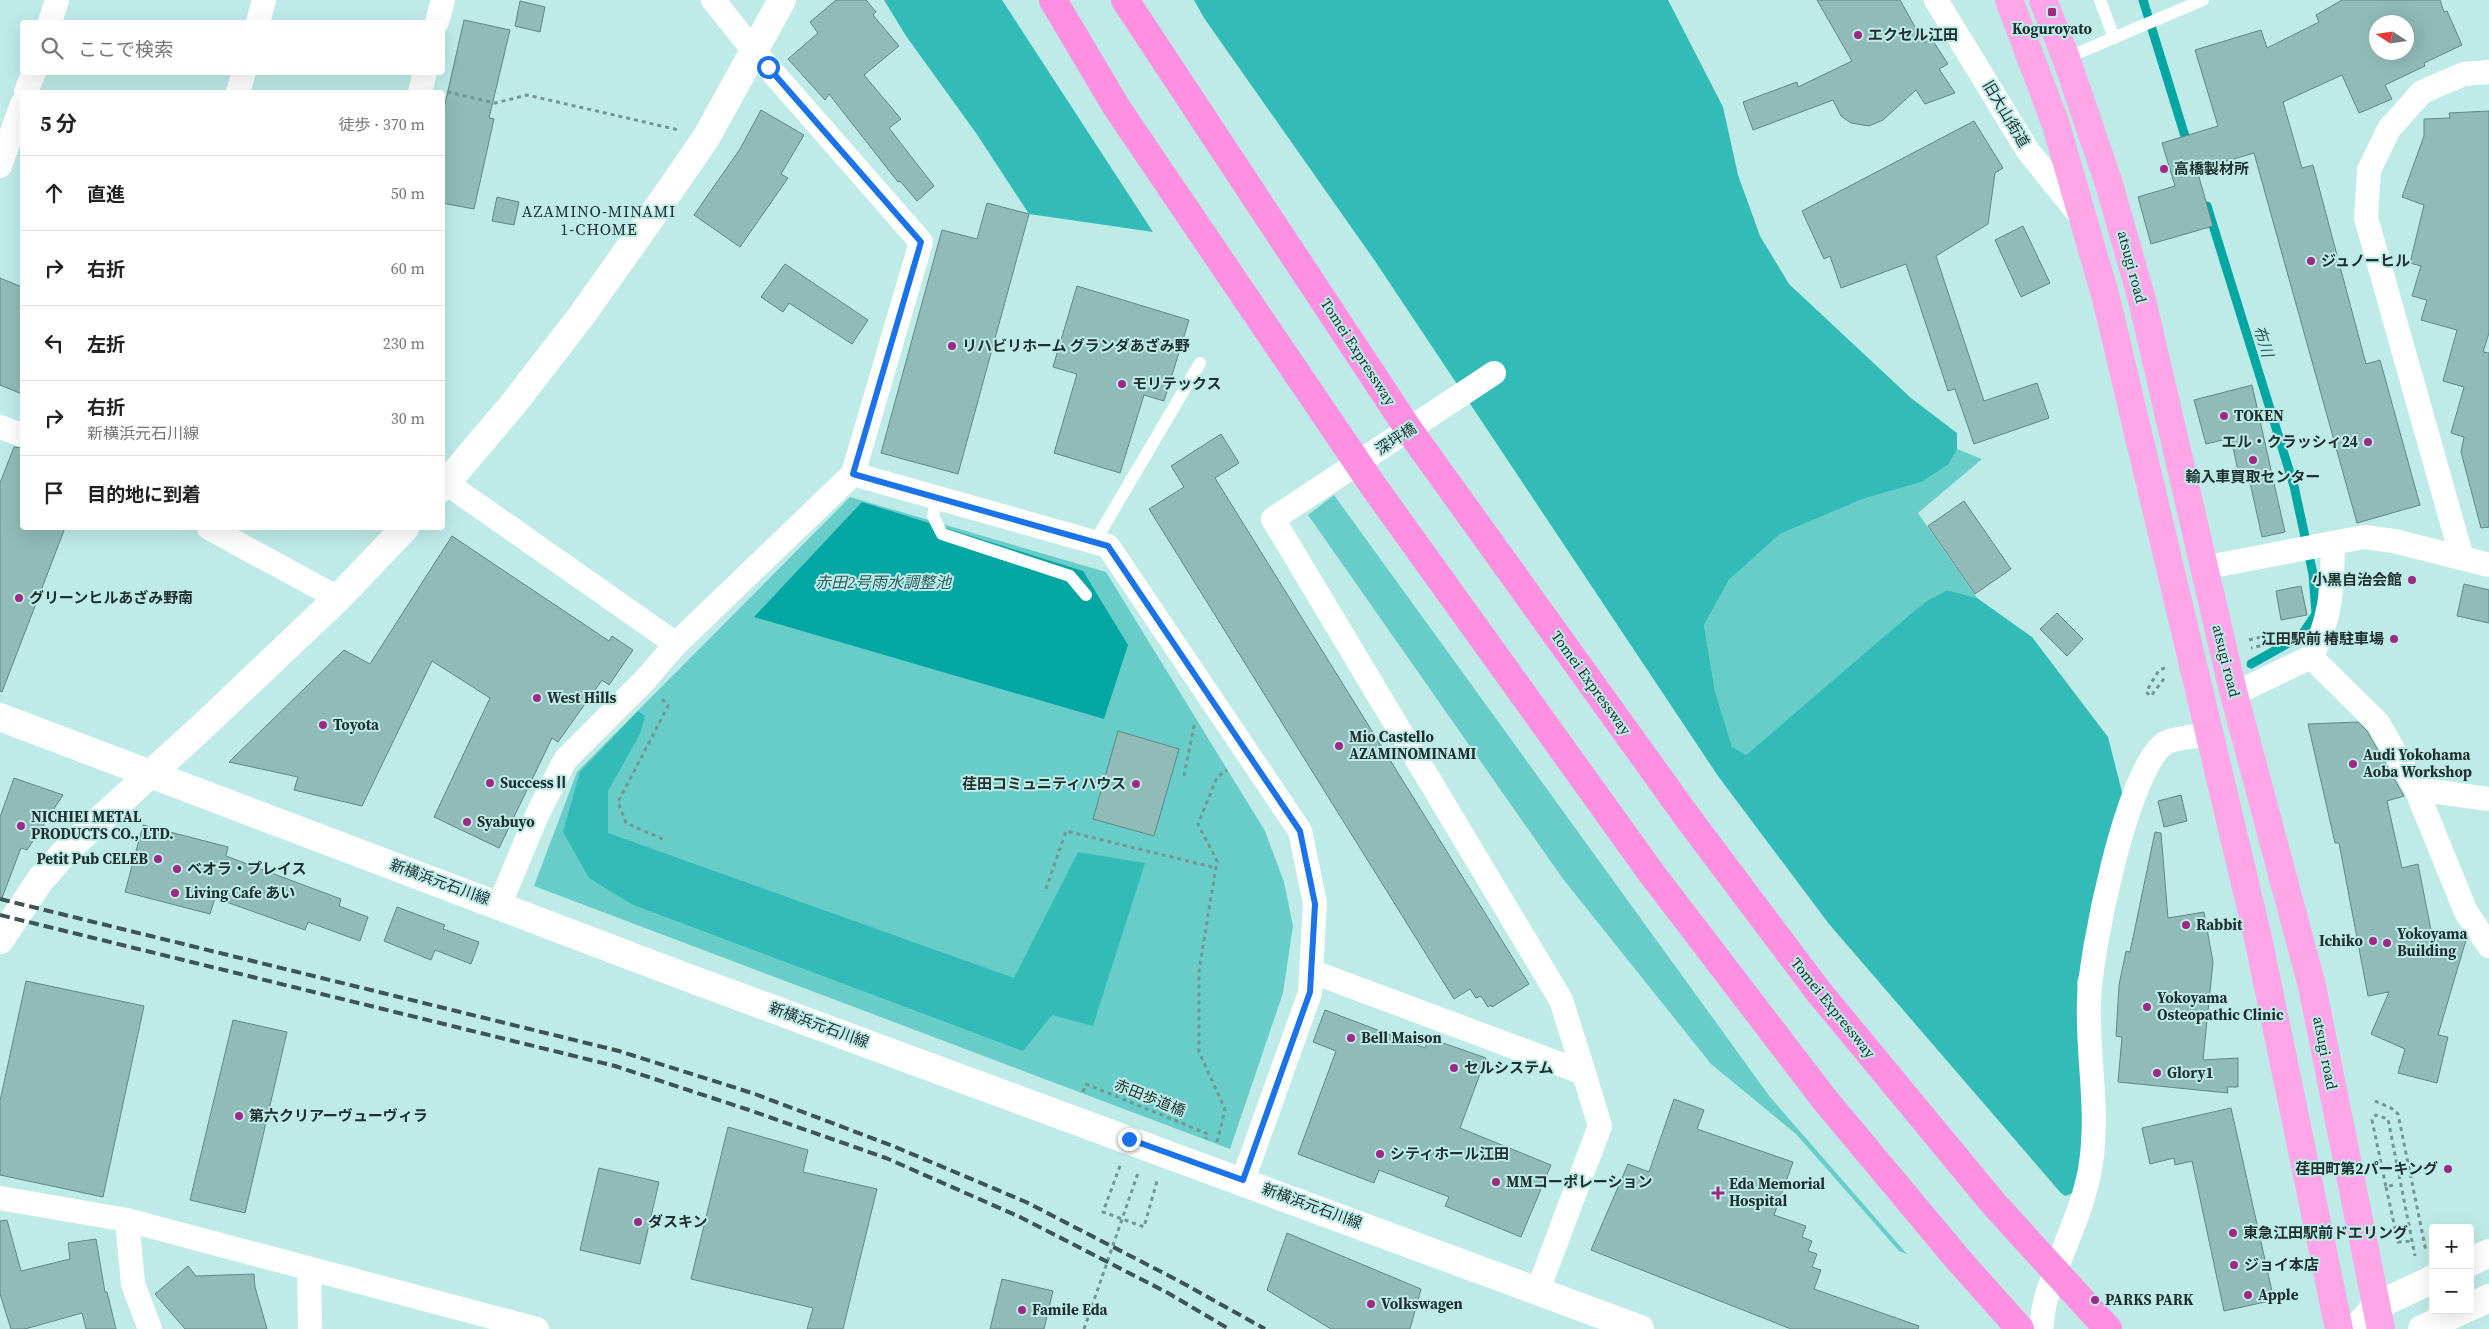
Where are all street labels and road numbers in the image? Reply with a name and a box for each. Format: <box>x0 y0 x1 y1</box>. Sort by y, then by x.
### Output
street label: 旧大山街道 <box>1978 76 2035 151</box>
street label: atsugi road <box>2113 228 2152 306</box>
street label: Tomei Expressway <box>1316 294 1401 410</box>
street label: 深坪橋 <box>1371 418 1420 460</box>
street label: atsugi road <box>2207 622 2246 700</box>
street label: Tomei Expressway <box>1546 626 1637 739</box>
street label: 新横浜元石川線 <box>387 854 493 909</box>
street label: Tomei Expressway <box>1786 953 1881 1063</box>
street label: 新横浜元石川線 <box>766 997 872 1052</box>
street label: atsugi road <box>2308 1015 2343 1092</box>
street label: 赤田歩道橋 <box>1111 1074 1189 1121</box>
street label: 新横浜元石川線 <box>1259 1178 1365 1233</box>

